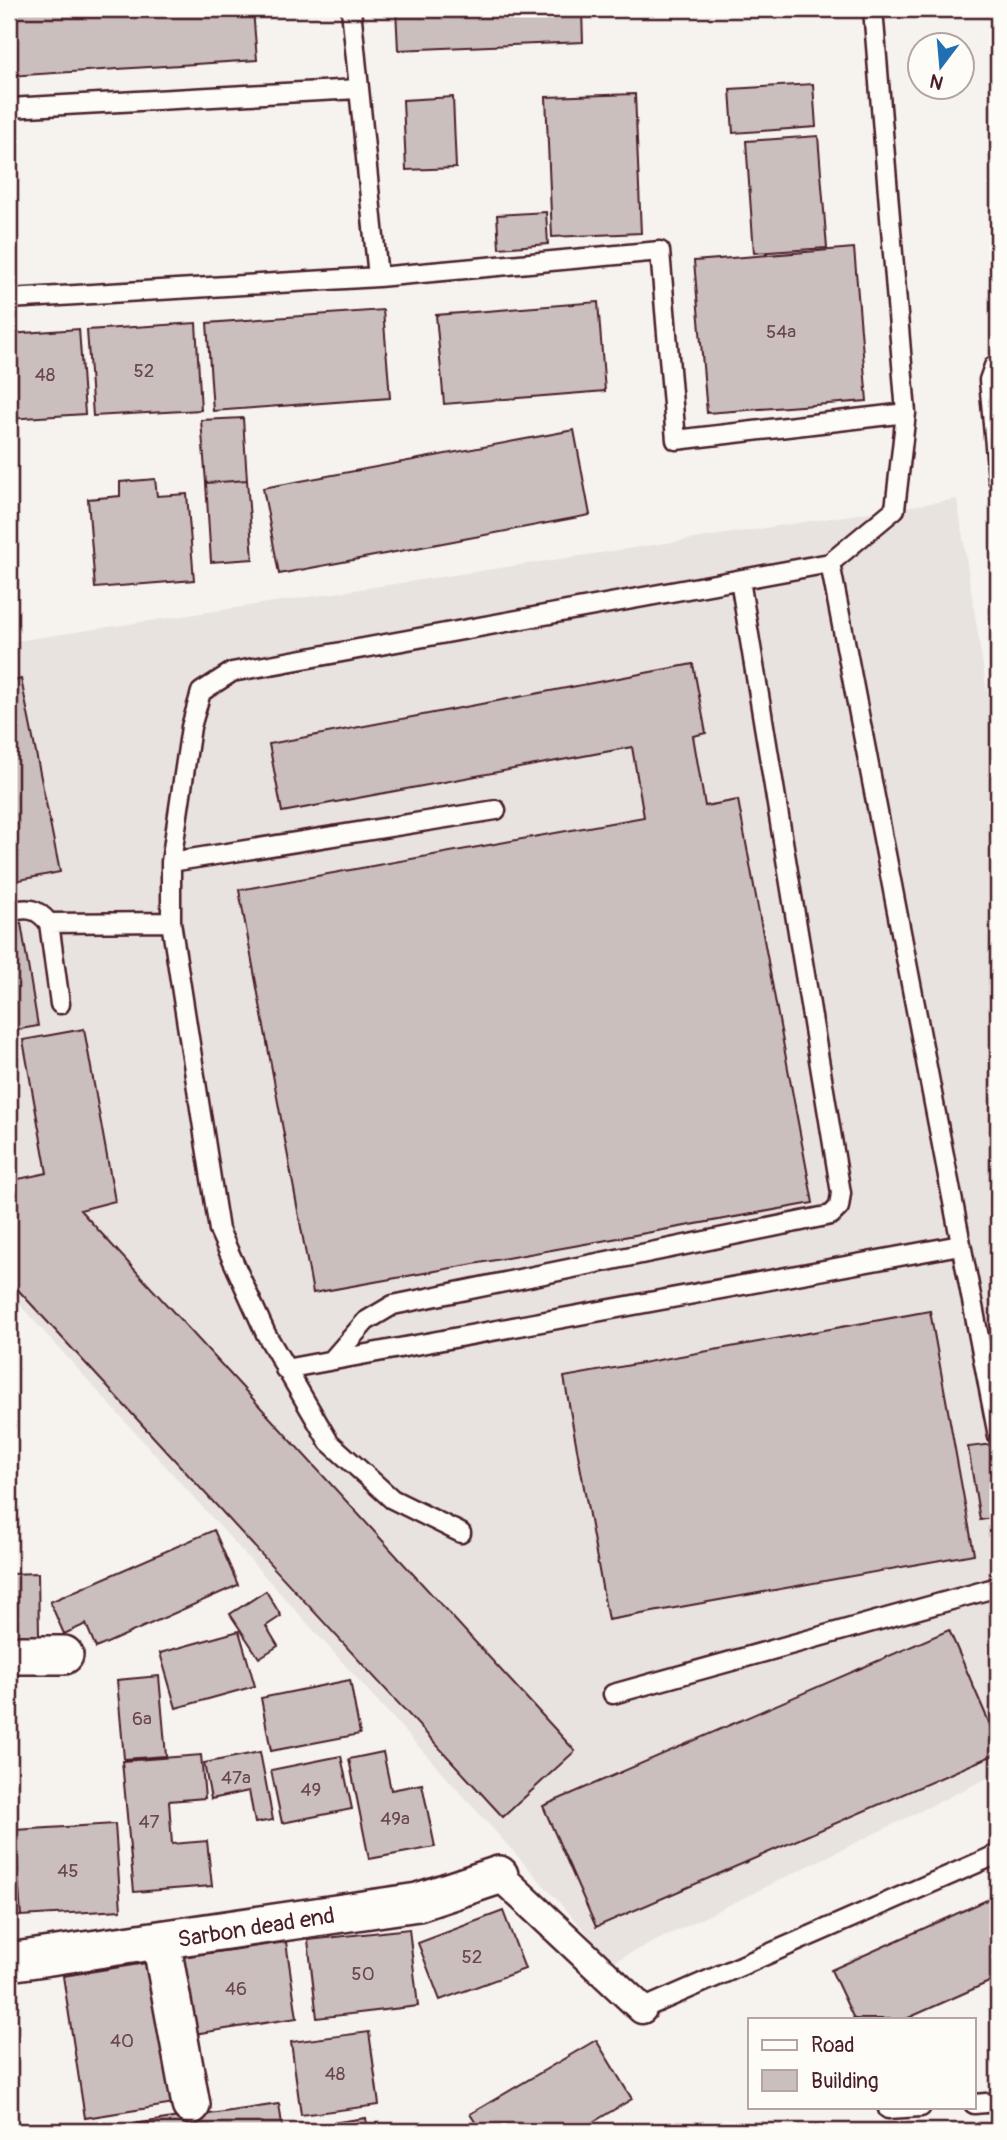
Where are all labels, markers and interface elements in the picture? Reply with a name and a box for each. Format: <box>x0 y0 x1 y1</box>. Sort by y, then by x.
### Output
north arrow <box>906 32 976 102</box>
text: N <box>927 68 946 95</box>
house number: 54a <box>766 320 796 344</box>
house number: 52 <box>134 359 154 383</box>
house number: 48 <box>35 363 55 387</box>
house number: 6a <box>132 1707 152 1731</box>
house number: 47a <box>221 1766 251 1790</box>
house number: 49 <box>301 1778 321 1802</box>
house number: 49a <box>380 1807 410 1831</box>
house number: 47 <box>138 1810 160 1834</box>
house number: 45 <box>57 1859 79 1883</box>
street label: Sarbon dead end <box>175 1901 337 1954</box>
house number: 52 <box>462 1945 482 1969</box>
house number: 50 <box>351 1962 375 1986</box>
house number: 46 <box>225 1977 247 2001</box>
legend <box>748 2018 976 2108</box>
house number: 40 <box>110 2029 134 2053</box>
text: Road <box>811 2032 855 2059</box>
house number: 48 <box>325 2062 345 2086</box>
text: Building <box>811 2068 878 2095</box>

